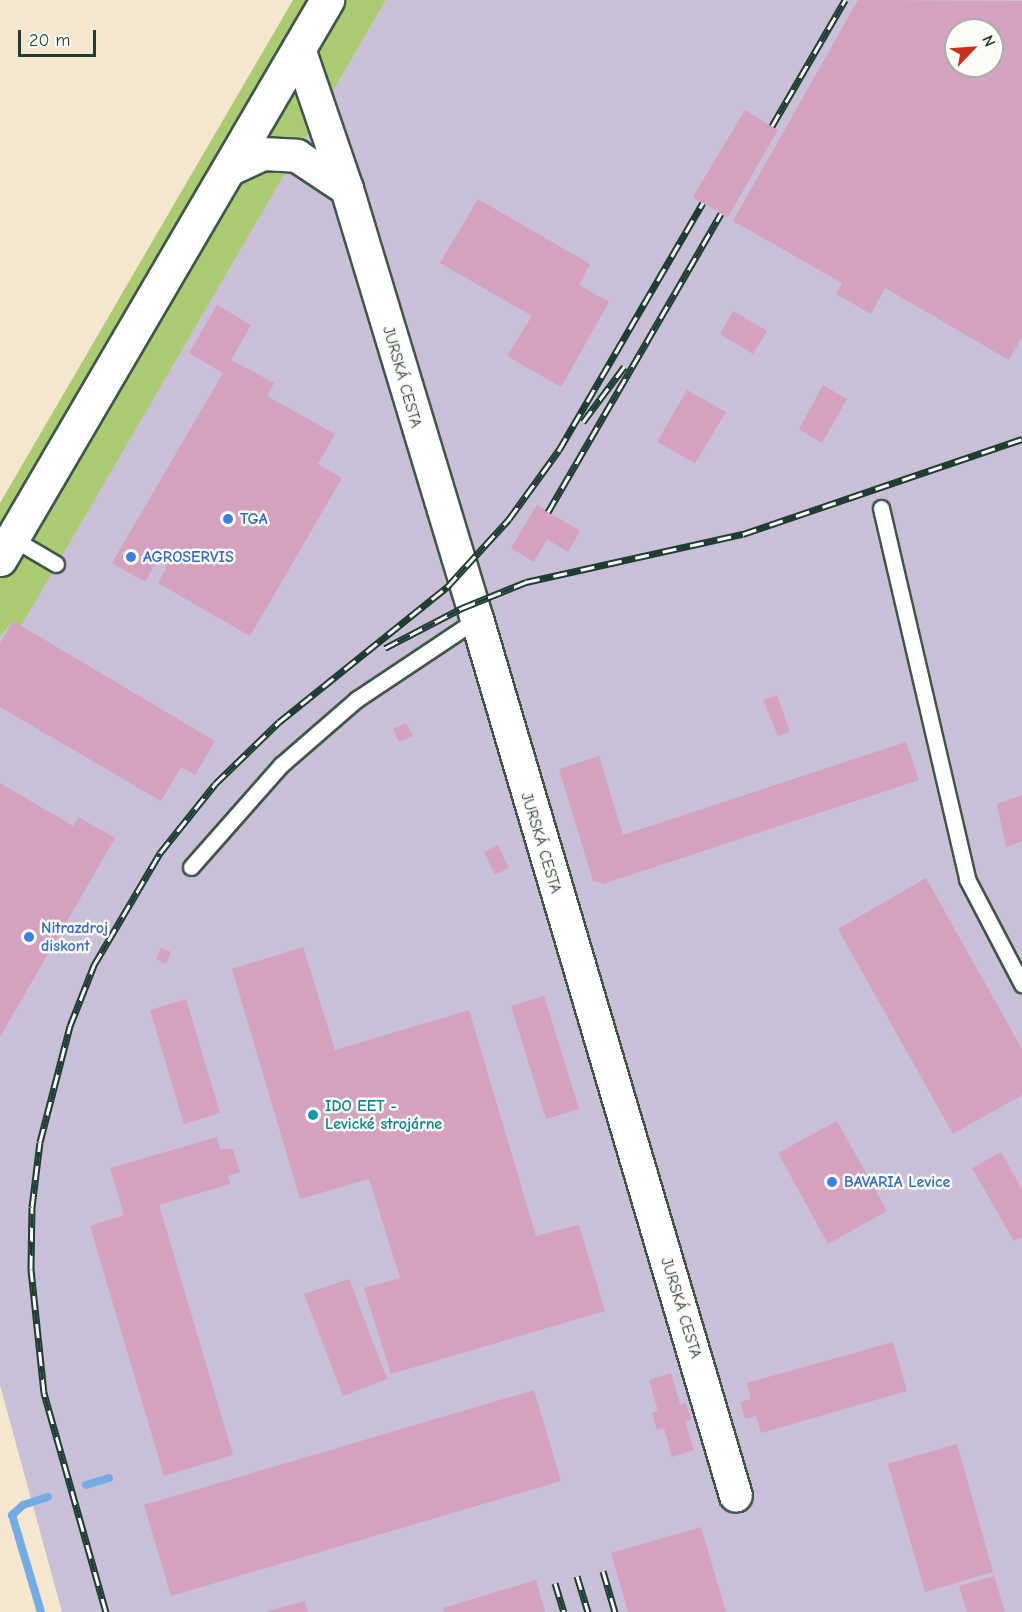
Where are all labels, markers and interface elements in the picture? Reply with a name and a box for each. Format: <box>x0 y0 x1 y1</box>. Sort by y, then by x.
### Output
scale bar <box>21 18 99 56</box>
north arrow <box>944 18 1004 78</box>
text: 20 m <box>29 30 70 51</box>
text: N <box>978 33 999 50</box>
street label: JURSKÁ CESTA <box>378 324 426 430</box>
place label: TGA <box>240 509 268 529</box>
marker: TGA <box>221 512 235 526</box>
place label: AGROSERVIS <box>143 547 234 567</box>
marker: AGROSERVIS <box>124 550 138 564</box>
street label: JURSKÁ CESTA <box>516 790 566 896</box>
place label: Nitrazdroj diskont <box>41 918 108 956</box>
marker: Nitrazdroj diskont <box>22 930 36 944</box>
place label: IDO EET - Levické strojárne <box>325 1096 442 1134</box>
marker: IDO EET - Levické strojárne <box>306 1108 320 1122</box>
place label: BAVARIA Levice <box>844 1172 950 1192</box>
marker: BAVARIA Levice <box>825 1175 839 1189</box>
street label: JURSKÁ CESTA <box>656 1255 706 1361</box>

